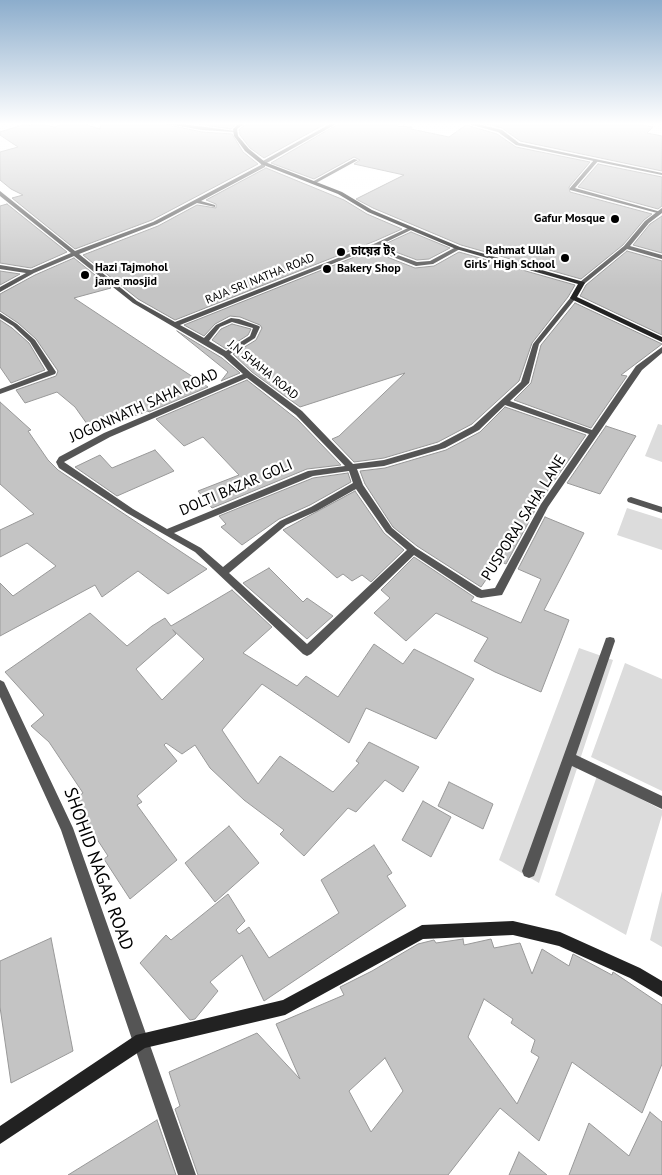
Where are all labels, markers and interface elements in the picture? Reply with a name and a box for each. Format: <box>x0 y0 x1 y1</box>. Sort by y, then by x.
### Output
place label: Gafur Mosque <box>534 212 605 226</box>
marker: Gafur Mosque <box>609 213 621 225</box>
place label: Rahmat Ullah Girls' High School <box>464 244 555 272</box>
place label: চায়ের টং <box>351 245 396 259</box>
marker: চায়ের টং <box>335 246 347 258</box>
street label: RAJA SRI NATHA ROAD <box>203 251 317 307</box>
marker: Rahmat Ullah Girls' High School <box>559 252 571 264</box>
place label: Hazi Tajmohol jame mosjid <box>95 261 168 289</box>
place label: Bakery Shop <box>337 262 401 276</box>
marker: Bakery Shop <box>321 263 333 275</box>
marker: Hazi Tajmohol jame mosjid <box>79 269 91 281</box>
street label: J.N SHAHA ROAD <box>225 337 301 403</box>
street label: JOGONNATH SAHA ROAD <box>67 365 221 447</box>
street label: PUSPORAJ SAHA LANE <box>478 452 570 584</box>
street label: DOLTI BAZAR GOLI <box>177 456 295 520</box>
street label: SHOHID NAGAR ROAD <box>59 785 137 953</box>

